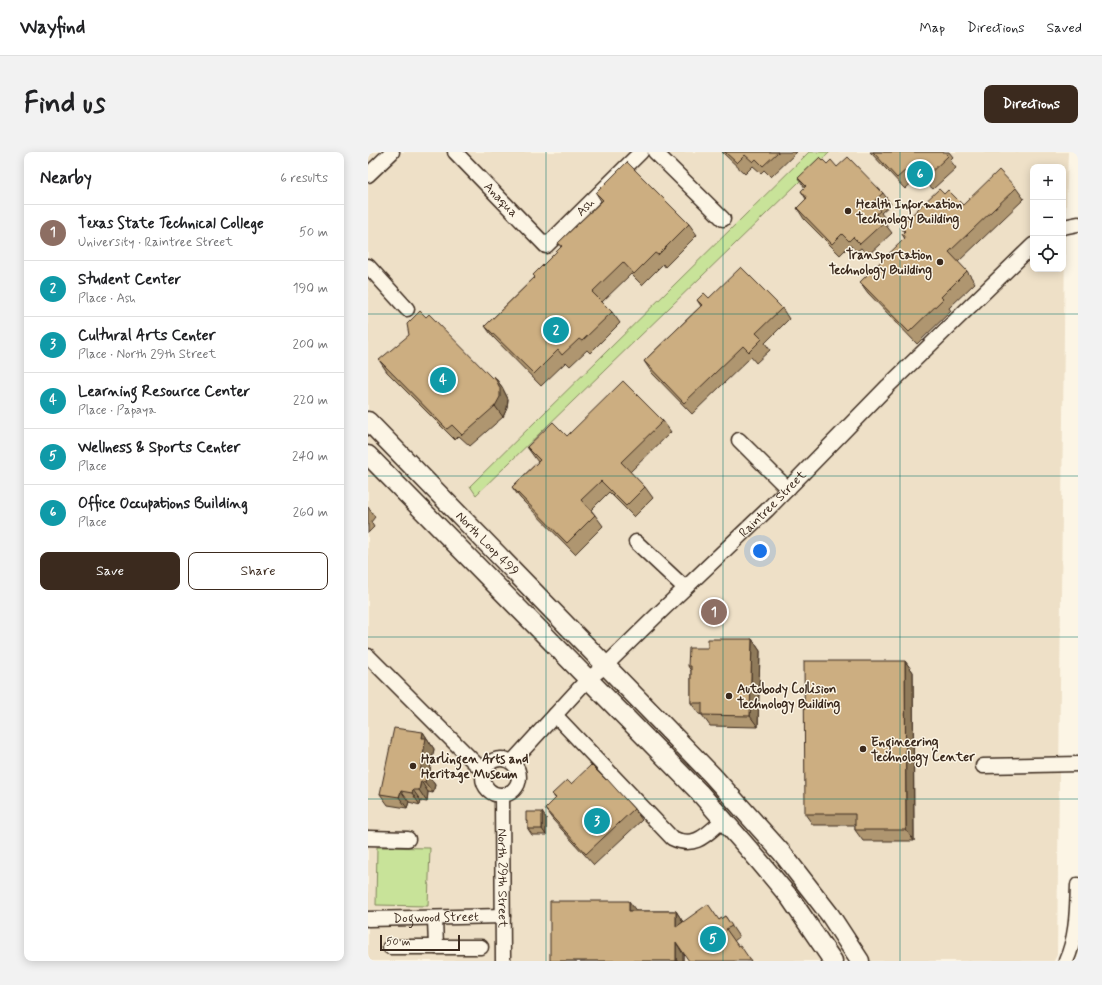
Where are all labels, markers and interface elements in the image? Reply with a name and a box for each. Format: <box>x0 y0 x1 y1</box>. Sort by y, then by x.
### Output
text: Wayfind <box>20 15 85 40</box>
text: Map <box>919 19 945 37</box>
text: Directions <box>967 19 1025 37</box>
text: Saved <box>1047 19 1082 37</box>
button: Directions <box>984 85 1078 123</box>
text: Find us <box>24 86 105 123</box>
pin: 6 <box>907 159 933 189</box>
map controls <box>1030 164 1066 272</box>
button: + <box>1030 164 1066 200</box>
text: Nearby <box>40 167 92 189</box>
text: 6 results <box>280 170 328 187</box>
street label: Anaqua <box>480 178 522 221</box>
street label: Ash <box>572 194 598 220</box>
place label: Health Information Technology Building <box>856 196 963 230</box>
button: − <box>1030 200 1066 236</box>
marker: Health Information Technology Building <box>843 206 853 216</box>
text: Texas State Technical College <box>78 214 264 234</box>
text: 1 <box>50 224 56 241</box>
text: 50 m <box>299 224 328 241</box>
text: University · Raintree Street <box>78 234 233 251</box>
button: locate <box>1030 236 1066 272</box>
place label: Transportation Technology Building <box>829 247 932 281</box>
marker: Transportation Technology Building <box>935 257 945 267</box>
text: Student Center <box>78 270 181 290</box>
text: 2 <box>50 280 56 297</box>
text: 190 m <box>293 280 328 297</box>
text: Place · Ash <box>78 290 136 307</box>
pin: 2 <box>543 315 569 345</box>
text: Cultural Arts Center <box>78 326 215 346</box>
text: 3 <box>50 336 56 353</box>
text: 200 m <box>293 336 328 353</box>
text: Place · North 29th Street <box>78 346 216 363</box>
pin: 4 <box>430 365 456 395</box>
text: Learning Resource Center <box>78 382 250 402</box>
text: 4 <box>49 392 57 409</box>
text: 220 m <box>293 392 328 409</box>
text: Place · Papaya <box>78 402 156 419</box>
text: Wellness & Sports Center <box>78 438 240 458</box>
text: 5 <box>49 448 57 465</box>
text: 240 m <box>292 448 328 465</box>
text: Place <box>78 458 107 475</box>
street label: Raintree Street <box>735 466 810 541</box>
text: Office Occupations Building <box>78 494 248 514</box>
text: 6 <box>50 504 56 521</box>
text: 260 m <box>293 504 328 521</box>
street label: North Loop 499 <box>452 508 522 580</box>
text: Place <box>78 514 107 531</box>
your location <box>750 541 770 561</box>
button: Save <box>40 552 180 590</box>
button: Share <box>188 552 328 590</box>
pin: 1 <box>701 597 727 627</box>
place label: Autobody Collision Technology Building <box>737 681 841 715</box>
marker: Autobody Collision Technology Building <box>724 691 734 701</box>
place label: Engineering Technology Center <box>871 734 975 768</box>
marker: Engineering Technology Center <box>858 744 868 754</box>
place label: Harlingen Arts and Heritage Museum <box>421 751 529 784</box>
marker: Harlingen Arts and Heritage Museum <box>408 761 418 771</box>
pin: 3 <box>584 806 610 836</box>
street label: North 29th Street <box>494 828 511 928</box>
street label: Dogwood Street <box>393 908 479 929</box>
pin: 5 <box>700 924 726 954</box>
scale bar <box>380 933 460 952</box>
text: 50 m <box>386 935 411 949</box>

